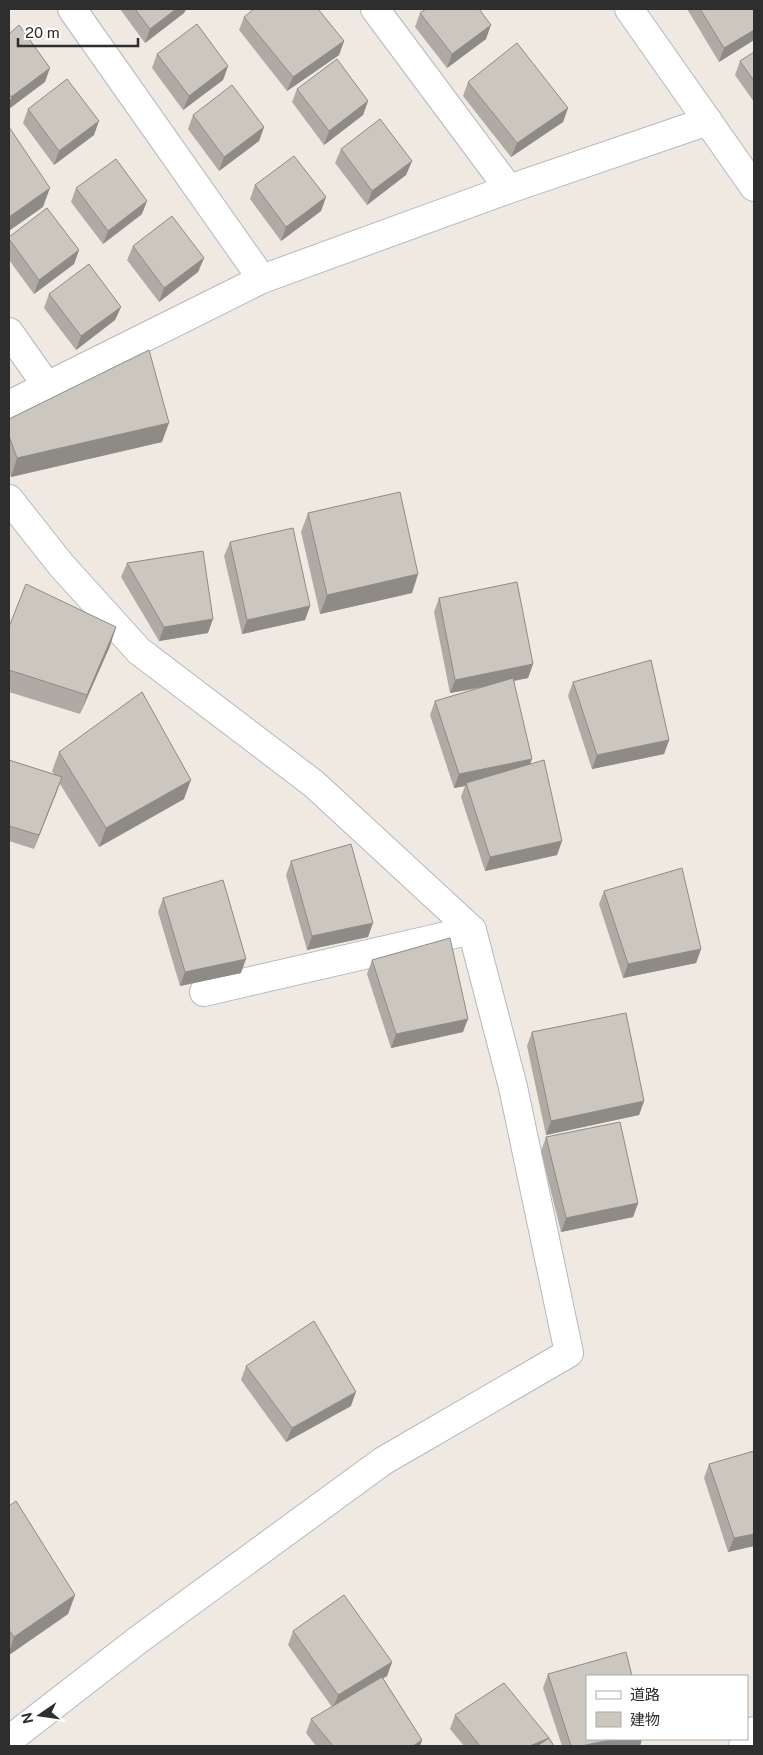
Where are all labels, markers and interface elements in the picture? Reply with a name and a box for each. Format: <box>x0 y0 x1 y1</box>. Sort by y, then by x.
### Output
scale bar <box>18 15 138 47</box>
text: 20 m <box>25 24 60 41</box>
legend <box>586 1675 748 1740</box>
text: 道路 <box>630 1686 660 1703</box>
north arrow <box>15 1690 65 1740</box>
text: N <box>18 1711 36 1725</box>
text: 建物 <box>630 1711 660 1728</box>

